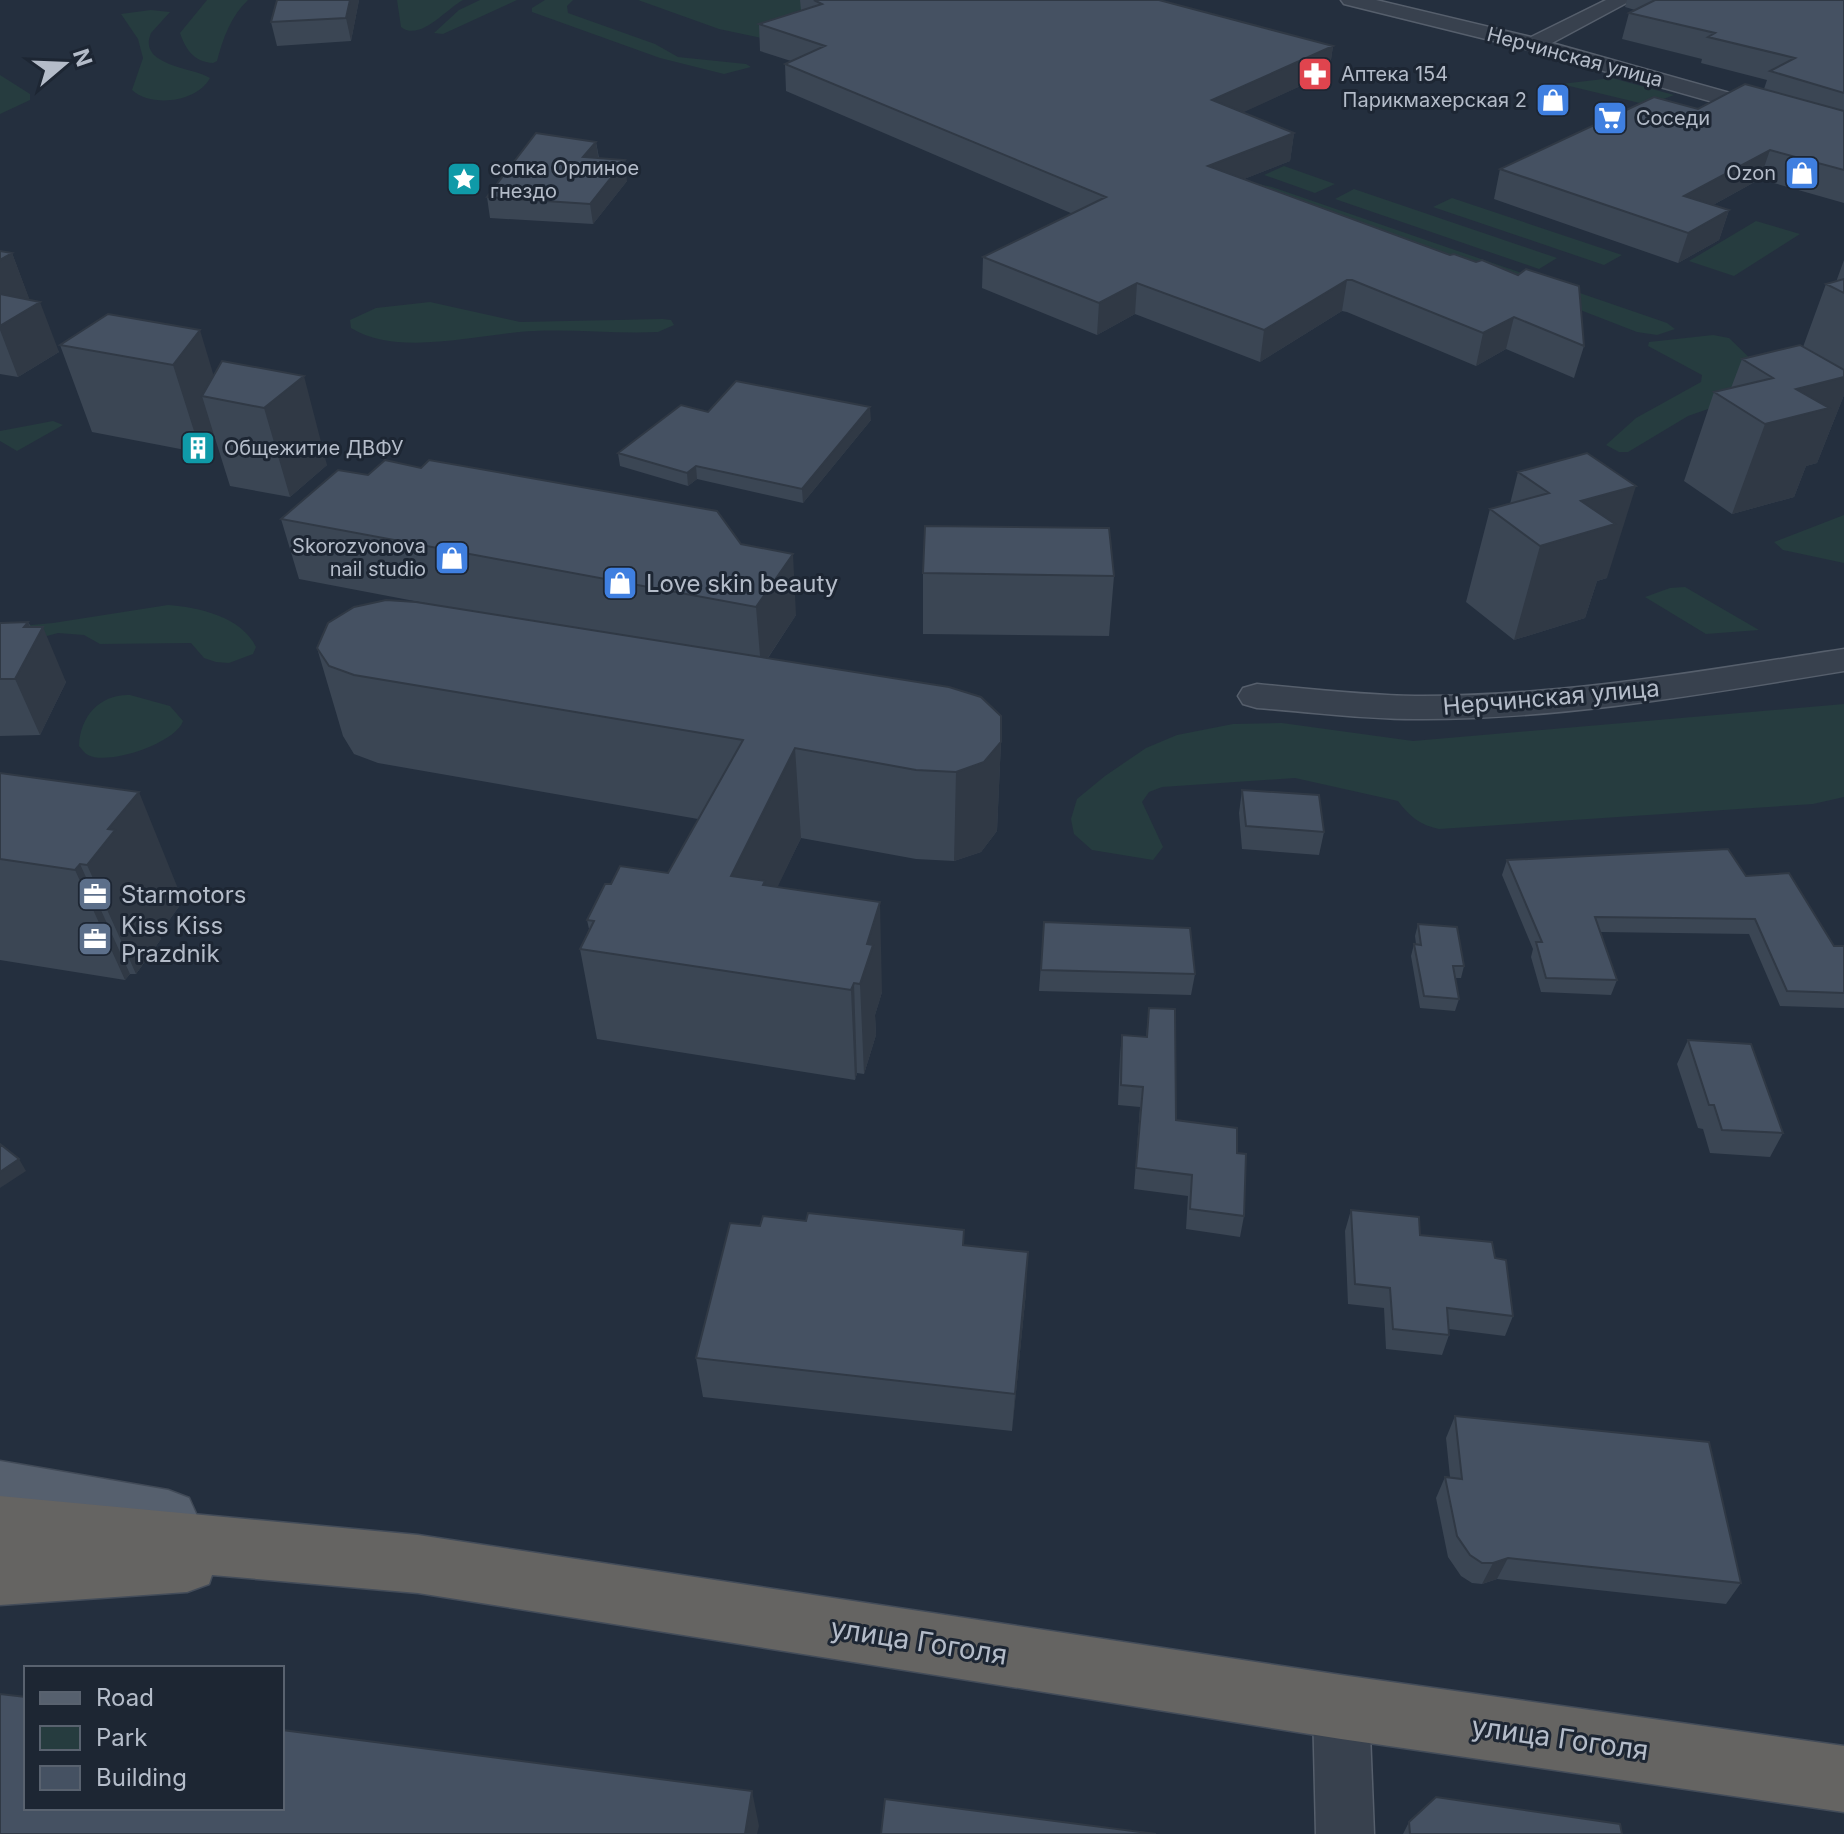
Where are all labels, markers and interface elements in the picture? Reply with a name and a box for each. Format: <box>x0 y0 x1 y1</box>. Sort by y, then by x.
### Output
street label: Нерчинская улица <box>1484 22 1666 92</box>
north arrow <box>24 24 104 104</box>
text: N <box>68 45 98 70</box>
pharmacy icon: Аптека 154 <box>1296 55 1334 93</box>
place label: Аптека 154 <box>1341 62 1448 86</box>
shop icon: Парикмахерская 2 <box>1534 81 1572 119</box>
place label: Парикмахерская 2 <box>1343 88 1527 112</box>
supermarket icon: Соседи <box>1591 99 1629 137</box>
place label: Соседи <box>1636 106 1710 130</box>
shop icon: Ozon <box>1783 154 1821 192</box>
place label: сопка Орлиное гнездо <box>490 156 639 203</box>
place icon: сопка Орлиное гнездо <box>445 160 483 198</box>
place label: Ozon <box>1726 161 1776 185</box>
building icon: Общежитие ДВФУ <box>179 429 217 467</box>
place label: Общежитие ДВФУ <box>224 436 404 460</box>
place label: Skorozvonova nail studio <box>292 534 426 581</box>
shop icon: Skorozvonova nail studio <box>433 539 471 577</box>
shop icon: Love skin beauty <box>601 564 639 602</box>
place label: Love skin beauty <box>646 569 838 598</box>
street label: Нерчинская улица <box>1441 673 1661 721</box>
office icon: Starmotors <box>76 875 114 913</box>
place label: Starmotors <box>121 880 246 909</box>
place label: Kiss Kiss Prazdnik <box>121 911 223 968</box>
office icon: Kiss Kiss Prazdnik <box>76 920 114 958</box>
street label: улица Гоголя <box>828 1610 1010 1672</box>
legend <box>24 1666 284 1810</box>
text: Road <box>96 1683 154 1712</box>
street label: улица Гоголя <box>1469 1709 1651 1767</box>
text: Park <box>96 1723 147 1752</box>
text: Building <box>96 1763 187 1792</box>

